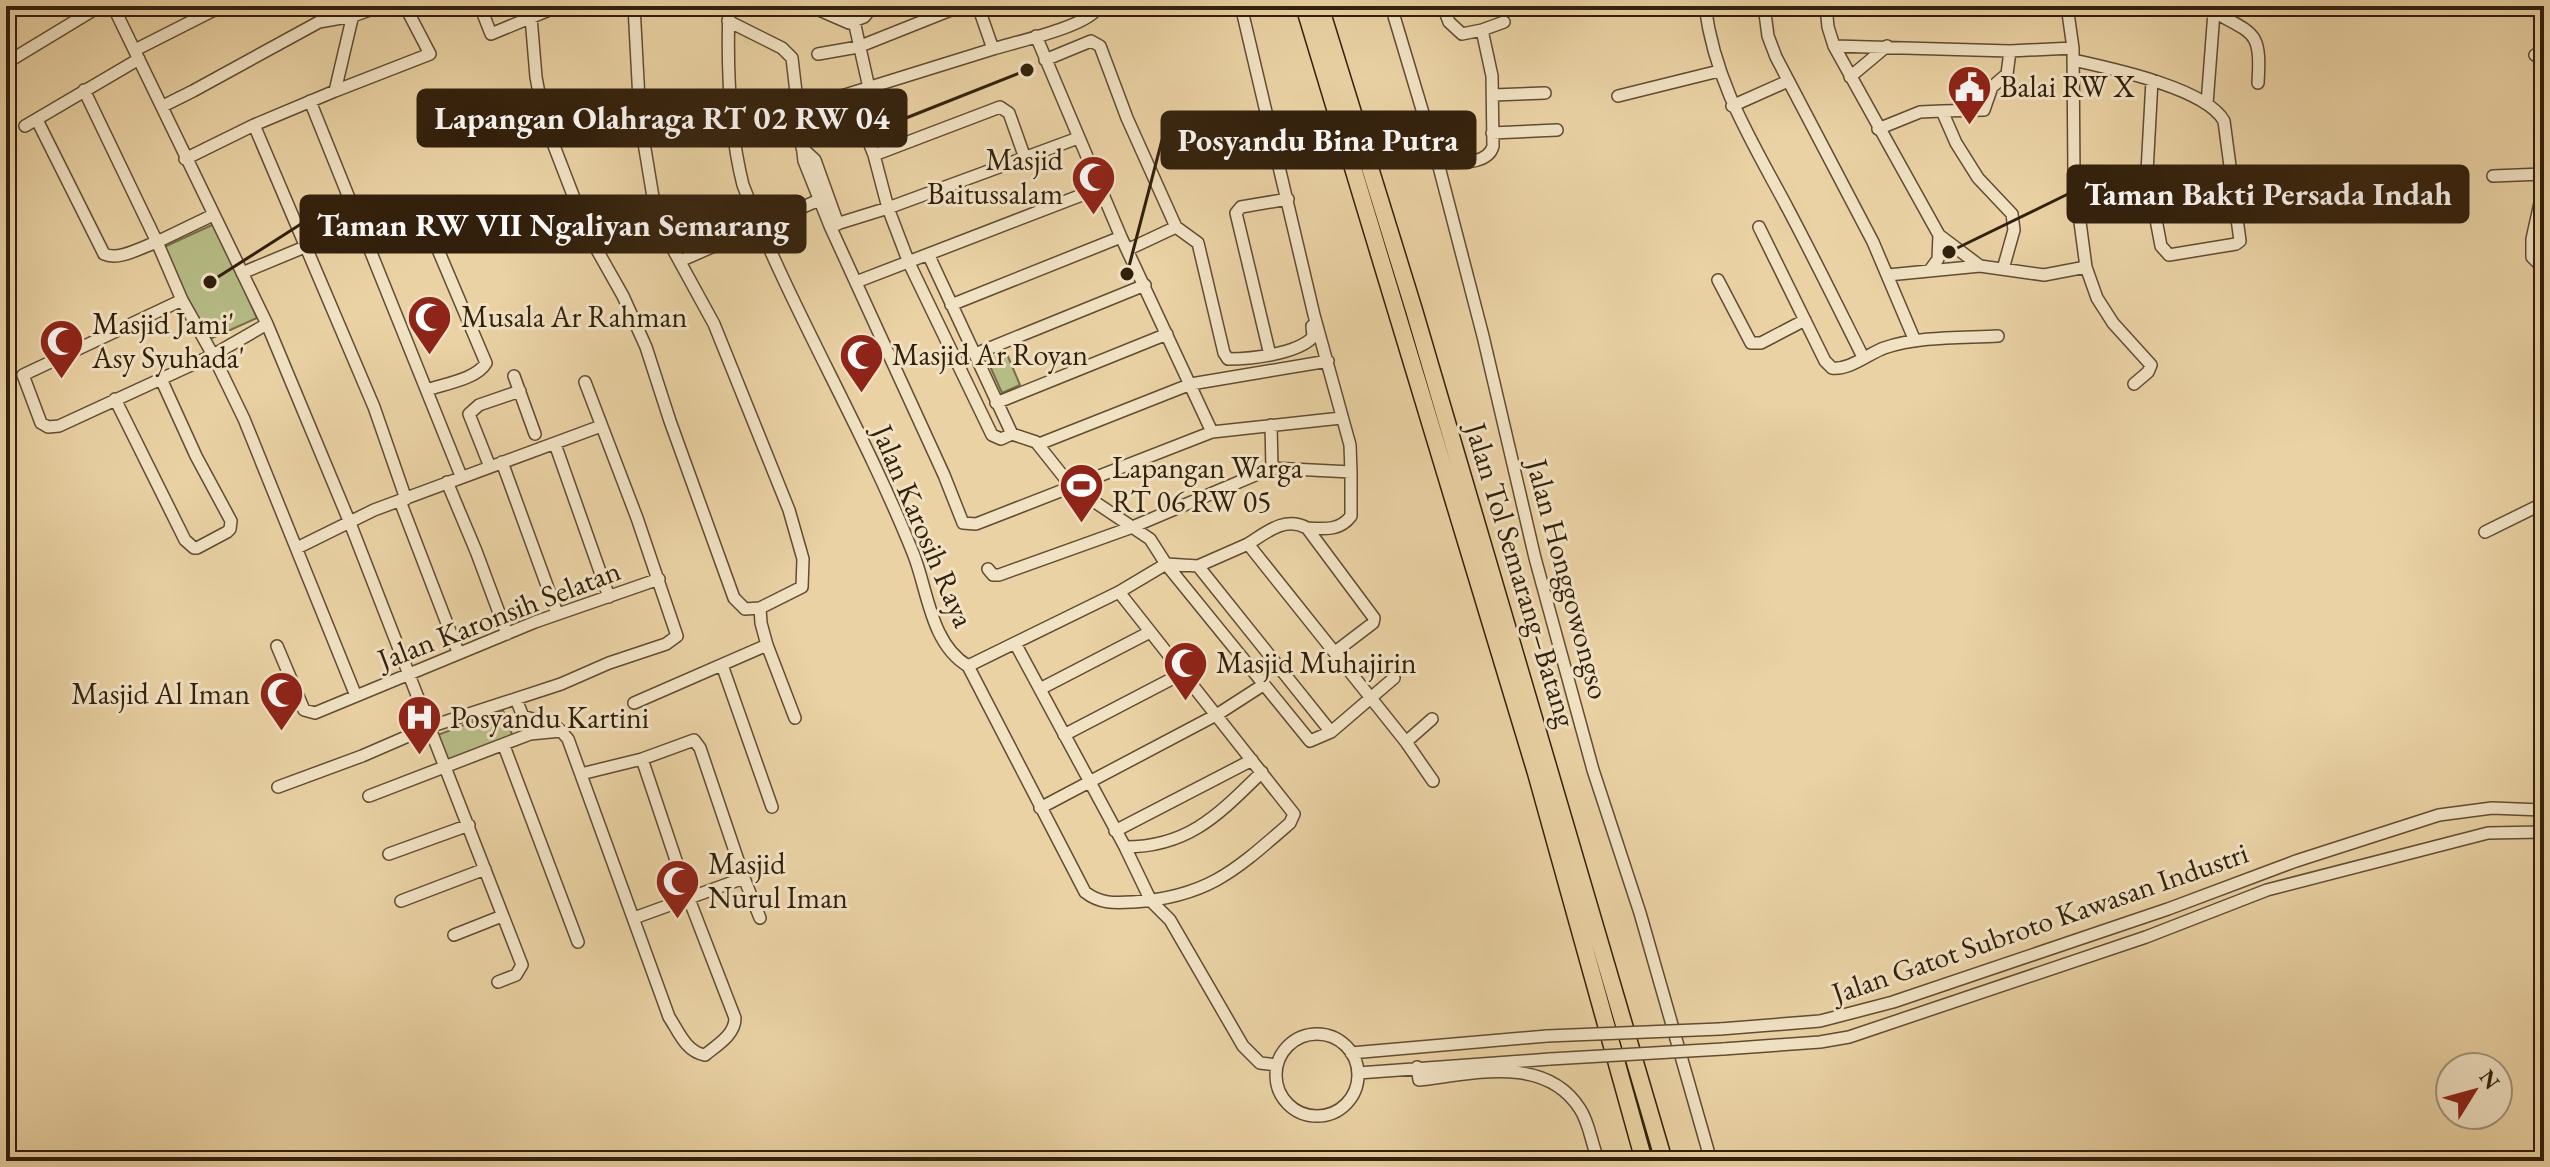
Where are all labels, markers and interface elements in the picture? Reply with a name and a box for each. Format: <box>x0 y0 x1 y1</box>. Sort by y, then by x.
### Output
public building icon: Balai RW X <box>1945 63 1993 126</box>
place label: Balai RW X <box>2000 67 2135 106</box>
callout: Lapangan Olahraga RT 02 RW 04 <box>418 90 906 146</box>
text: Lapangan Olahraga RT 02 RW 04 <box>434 97 891 139</box>
callout: Posyandu Bina Putra <box>1162 112 1475 168</box>
text: Posyandu Bina Putra <box>1178 119 1459 161</box>
place label: Masjid Baitussalam <box>927 140 1064 213</box>
mosque icon: Masjid Baitussalam <box>1070 153 1118 216</box>
callout: Taman Bakti Persada Indah <box>2068 166 2468 222</box>
text: Taman Bakti Persada Indah <box>2084 173 2452 215</box>
callout: Taman RW VII Ngaliyan Semarang <box>301 196 805 252</box>
text: Taman RW VII Ngaliyan Semarang <box>317 204 790 246</box>
mosque icon: Musala Ar Rahman <box>406 293 454 356</box>
place label: Musala Ar Rahman <box>461 297 688 336</box>
place label: Masjid Jami' Asy Syuhada' <box>91 304 245 377</box>
mosque icon: Masjid Jami' Asy Syuhada' <box>37 317 85 380</box>
mosque icon: Masjid Ar Royan <box>837 331 885 394</box>
place label: Masjid Ar Royan <box>892 335 1088 374</box>
street label: Jalan Tol Semarang–Batang <box>1456 415 1587 733</box>
street label: Jalan Karosih Raya <box>862 416 984 633</box>
place label: Lapangan Warga RT 06 RW 05 <box>1112 448 1303 521</box>
street label: Jalan Honggowongso <box>1517 452 1619 703</box>
sports icon: Lapangan Warga RT 06 RW 05 <box>1057 461 1105 524</box>
street label: Jalan Karonsih Selatan <box>369 550 626 680</box>
mosque icon: Masjid Muhajirin <box>1161 639 1209 702</box>
place label: Masjid Muhajirin <box>1216 643 1417 682</box>
mosque icon: Masjid Al Iman <box>257 670 305 733</box>
place label: Masjid Al Iman <box>71 674 250 713</box>
hospital icon: Posyandu Kartini <box>395 694 443 757</box>
place label: Posyandu Kartini <box>450 698 649 737</box>
street label: Jalan Gatot Subroto Kawasan Industri <box>1824 833 2253 1013</box>
place label: Masjid Nurul Iman <box>708 844 848 917</box>
mosque icon: Masjid Nurul Iman <box>653 857 701 920</box>
north arrow <box>2434 1051 2514 1131</box>
text: N <box>2473 1063 2507 1095</box>

